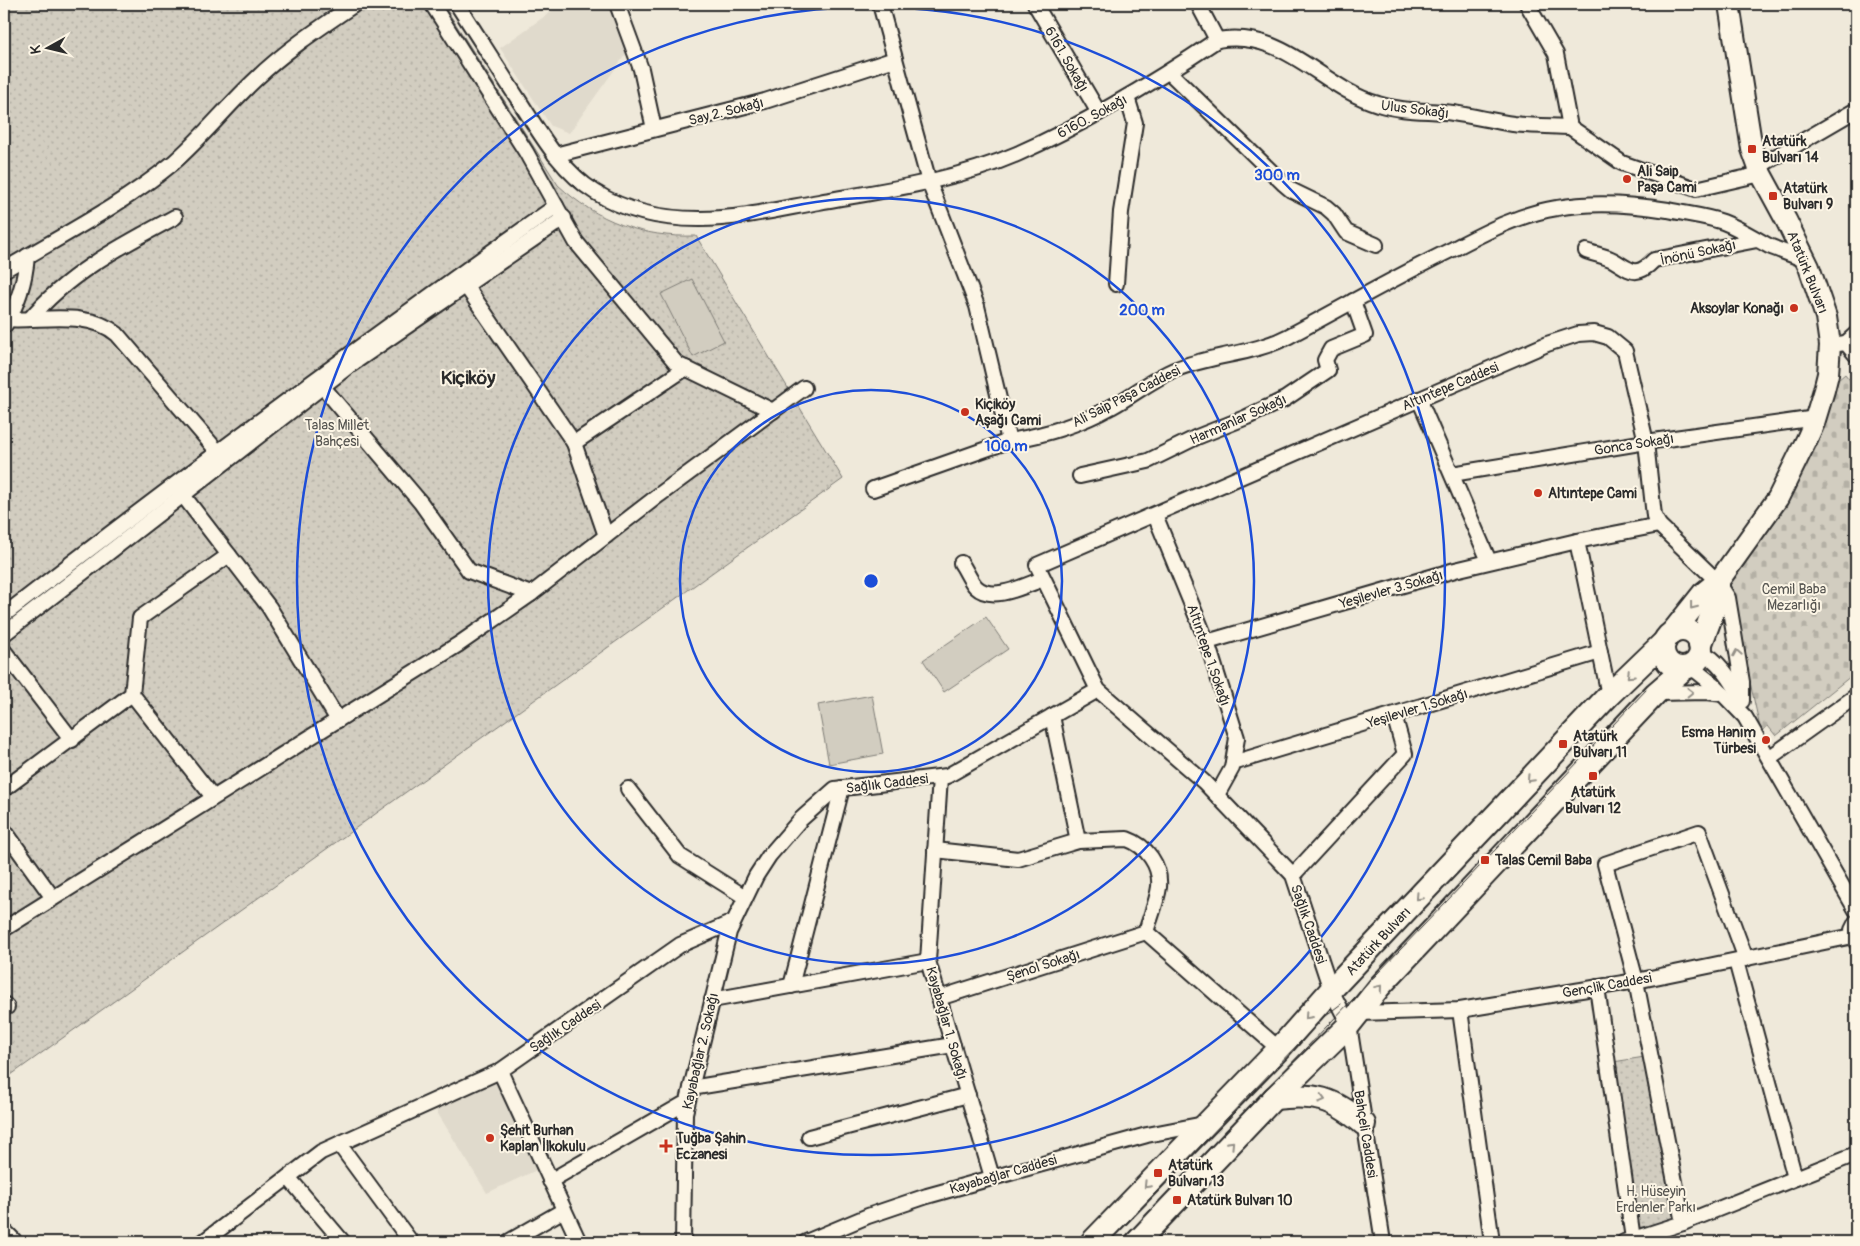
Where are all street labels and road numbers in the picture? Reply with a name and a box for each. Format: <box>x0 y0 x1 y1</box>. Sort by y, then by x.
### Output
street label: 6161. Sokağı <box>1041 24 1092 95</box>
street label: 6160. Sokağı <box>1054 91 1130 142</box>
street label: Say 2. Sokağı <box>687 94 765 129</box>
street label: Ulus Sokağı <box>1380 97 1450 122</box>
street label: Atatürk Bulvarı <box>1783 228 1832 316</box>
street label: İnönü Sokağı <box>1659 236 1737 269</box>
street label: Altıntepe Caddesi <box>1399 358 1502 414</box>
street label: Ali Saip Paşa Caddesi <box>1069 362 1184 431</box>
street label: Harmanlar Sokağı <box>1187 391 1289 448</box>
street label: Gonca Sokağı <box>1593 430 1675 459</box>
street label: Yeşilevler 3.Sokağı <box>1336 567 1445 613</box>
street label: Altıntepe 1.Sokağı <box>1183 602 1234 708</box>
street label: Yeşilevler 1.Sokağı <box>1364 685 1470 732</box>
street label: Sağlık Caddesi <box>845 770 930 797</box>
street label: Sağlık Caddesi <box>1287 882 1330 966</box>
street label: Atatürk Bulvarı <box>1342 904 1414 979</box>
street label: Şenol Sokağı <box>1004 946 1082 985</box>
street label: Kayabağlar 1. Sokağı <box>922 965 971 1082</box>
street label: Gençlik Caddesi <box>1561 969 1654 1002</box>
street label: Kayabağlar 2. Sokağı <box>679 991 722 1111</box>
street label: Sağlık Caddesi <box>526 996 605 1057</box>
street label: Bahçeli Caddesi <box>1350 1089 1381 1180</box>
street label: Kayabağlar Caddesi <box>948 1151 1059 1198</box>

